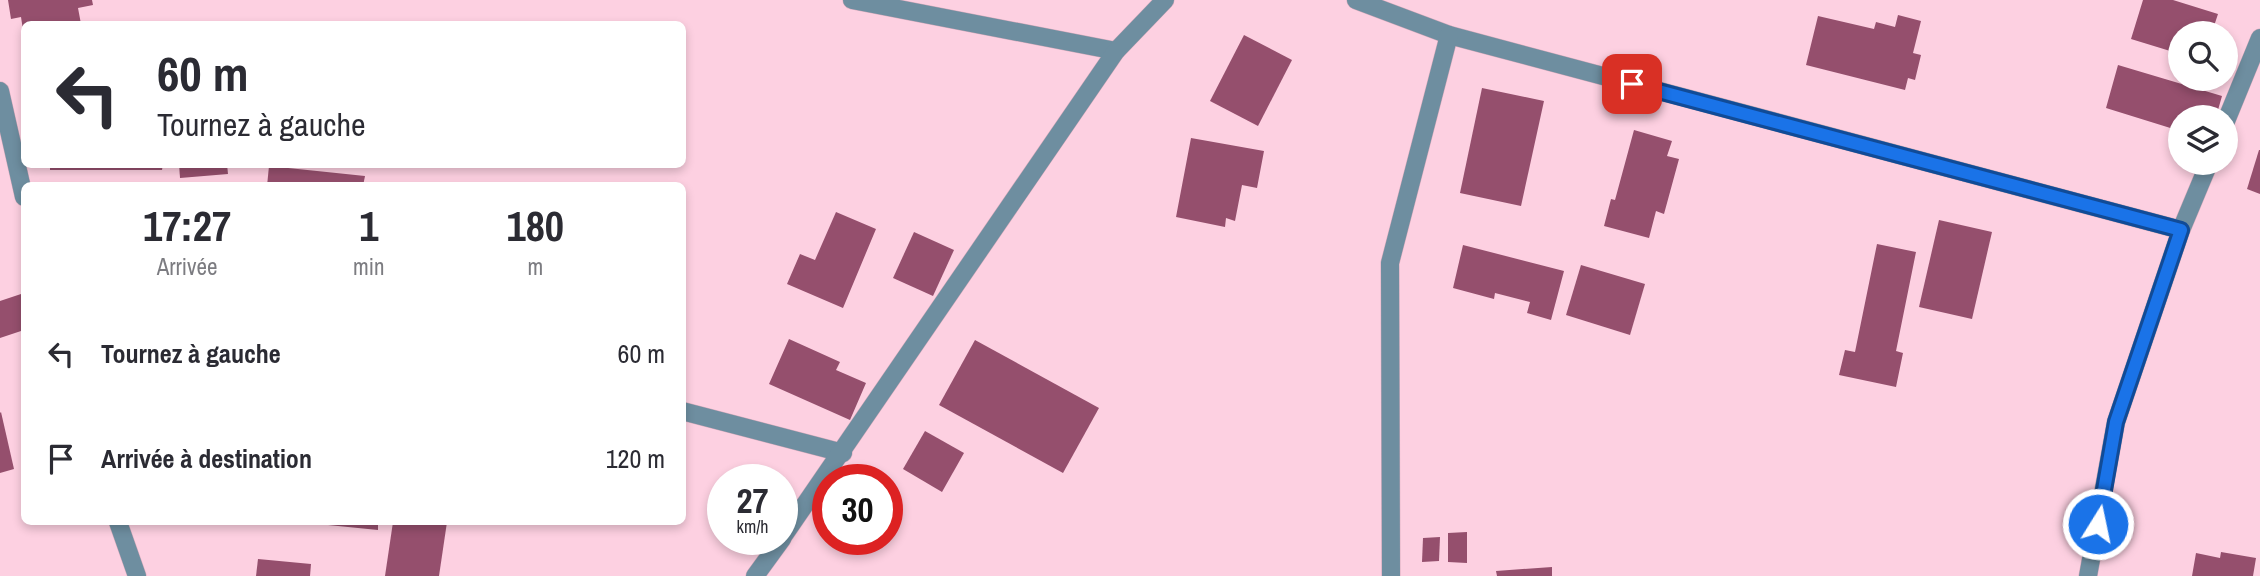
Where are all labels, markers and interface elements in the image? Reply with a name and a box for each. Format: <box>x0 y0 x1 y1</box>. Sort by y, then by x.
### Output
map controls <box>2168 21 2238 175</box>
button: search <box>2168 21 2238 91</box>
text: 60 m <box>157 40 249 106</box>
icon: left <box>42 49 133 140</box>
pin <box>1602 54 1662 114</box>
icon: arrive <box>1613 65 1651 103</box>
text: Tournez à gauche <box>157 103 366 146</box>
button: layers <box>2168 105 2238 175</box>
text: 17:27 <box>143 198 231 254</box>
text: 1 <box>359 198 378 254</box>
text: 180 <box>507 198 564 254</box>
text: Arrivée <box>157 251 217 282</box>
text: min <box>353 251 385 282</box>
text: m <box>527 251 543 282</box>
icon: left <box>42 335 80 373</box>
text: Tournez à gauche <box>101 336 281 371</box>
text: 60 m <box>618 336 665 371</box>
icon: arrive <box>42 440 80 478</box>
text: Arrivée à destination <box>101 441 312 476</box>
text: 120 m <box>606 441 665 476</box>
speed limit sign: 30 <box>812 464 903 555</box>
text: 27 <box>737 477 768 524</box>
position arrow <box>2061 487 2135 561</box>
text: km/h <box>737 514 769 539</box>

